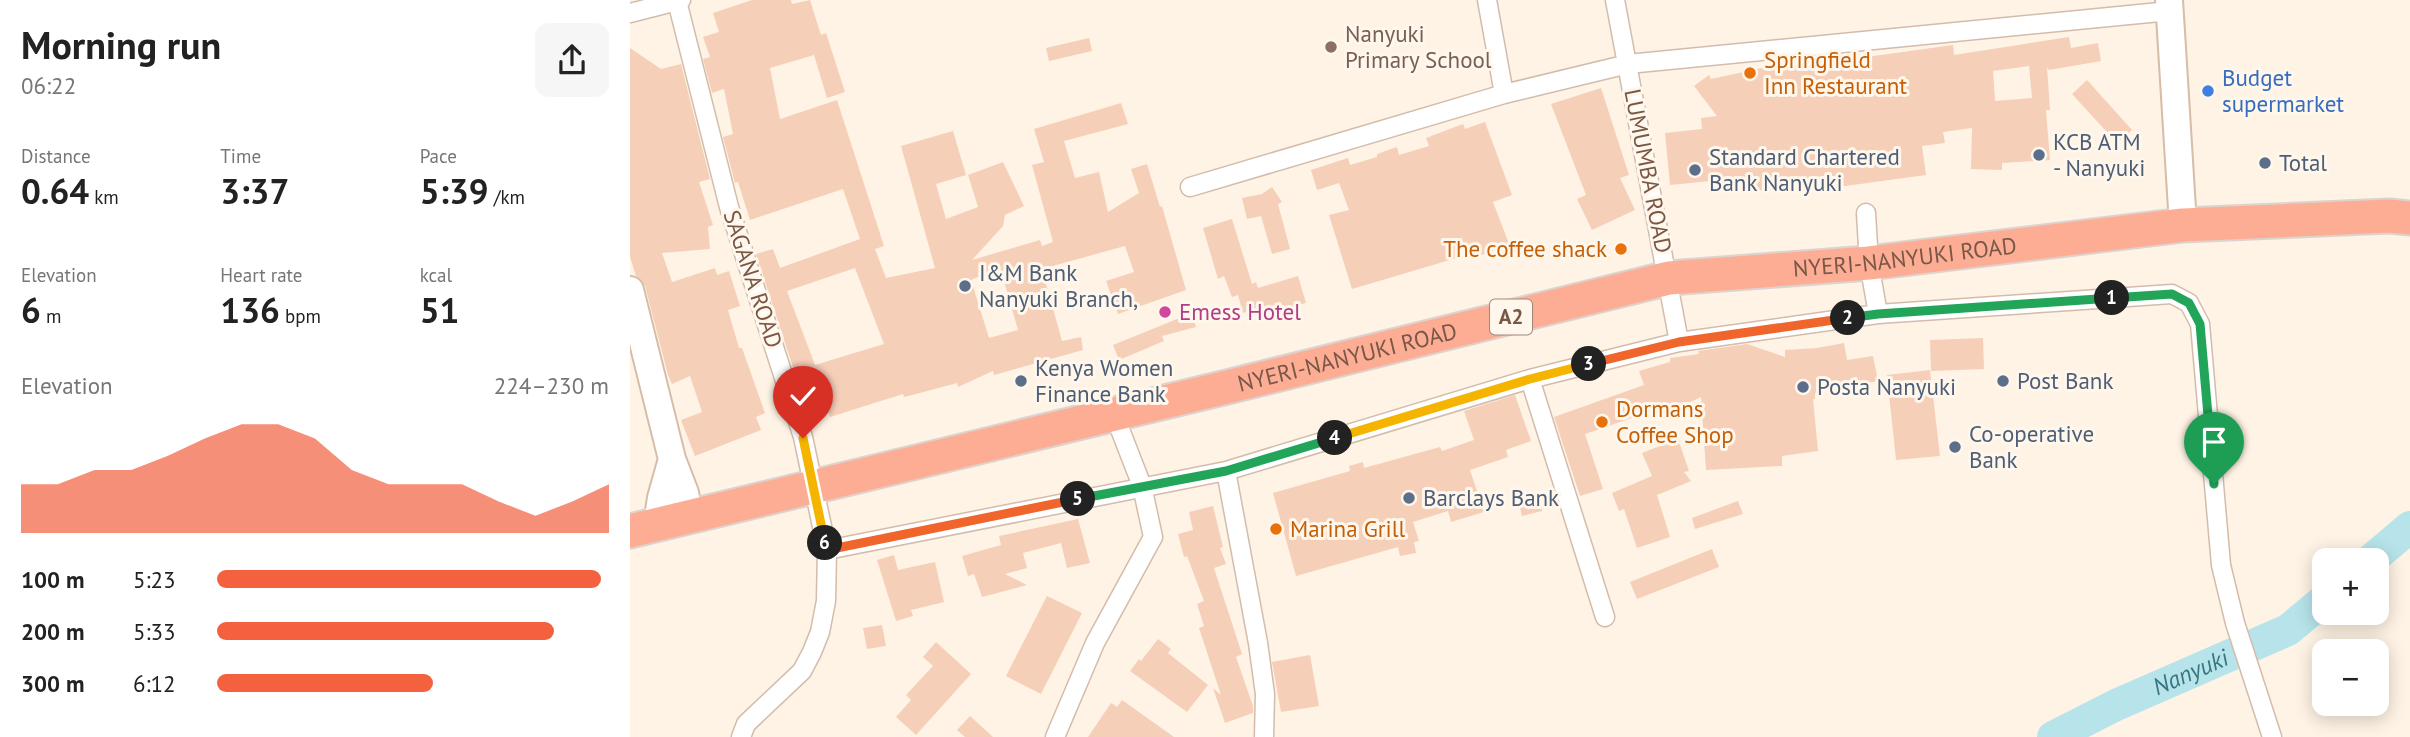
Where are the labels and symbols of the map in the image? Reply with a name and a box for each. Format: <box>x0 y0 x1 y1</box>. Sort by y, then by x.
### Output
place label: Nanyuki Primary School <box>1345 19 1492 74</box>
marker: Nanyuki Primary School <box>1323 39 1339 55</box>
place label: Springfield Inn Restaurant <box>1764 45 1907 100</box>
place label: Budget supermarket <box>2222 63 2344 118</box>
marker: Springfield Inn Restaurant <box>1742 65 1758 81</box>
marker: Budget supermarket <box>2200 83 2216 99</box>
street label: LUMUMBA ROAD <box>1618 86 1679 255</box>
place label: KCB ATM - Nanyuki <box>2053 127 2145 182</box>
place label: Standard Chartered Bank Nanyuki <box>1709 142 1900 197</box>
marker: KCB ATM - Nanyuki <box>2031 147 2047 163</box>
place label: Total <box>2279 148 2327 177</box>
marker: Total <box>2257 155 2273 171</box>
marker: Standard Chartered Bank Nanyuki <box>1687 162 1703 178</box>
street label: SAGANA ROAD <box>718 206 789 351</box>
street label: NYERI-NANYUKI ROAD <box>1792 230 2018 283</box>
place label: The coffee shack <box>1443 234 1607 263</box>
marker: The coffee shack <box>1613 241 1629 257</box>
place label: I&M Bank Nanyuki Branch, <box>979 258 1138 313</box>
marker: I&M Bank Nanyuki Branch, <box>957 278 973 294</box>
pin: 1 <box>2094 280 2130 316</box>
place label: Emess Hotel <box>1179 297 1301 326</box>
road number: A2 <box>1490 300 1532 334</box>
pin: 2 <box>1830 300 1866 336</box>
marker: Emess Hotel <box>1157 304 1173 320</box>
street label: NYERI-NANYUKI ROAD <box>1235 316 1460 398</box>
pin: 3 <box>1572 346 1606 382</box>
place label: Kenya Women Finance Bank <box>1035 353 1173 408</box>
pin <box>773 366 833 438</box>
place label: Post Bank <box>2017 366 2113 395</box>
place label: Posta Nanyuki <box>1817 372 1956 401</box>
marker: Kenya Women Finance Bank <box>1013 373 1029 389</box>
marker: Post Bank <box>1995 373 2011 389</box>
marker: Posta Nanyuki <box>1795 379 1811 395</box>
place label: Dormans Coffee Shop <box>1616 394 1734 449</box>
pin <box>2184 412 2244 484</box>
marker: Dormans Coffee Shop <box>1594 414 1610 430</box>
place label: Co-operative Bank <box>1969 419 2094 474</box>
pin: 4 <box>1318 420 1352 456</box>
marker: Co-operative Bank <box>1947 439 1963 455</box>
pin: 5 <box>1060 482 1096 516</box>
place label: Barclays Bank <box>1423 483 1559 512</box>
marker: Barclays Bank <box>1401 490 1417 506</box>
place label: Marina Grill <box>1290 514 1405 543</box>
marker: Marina Grill <box>1268 521 1284 537</box>
pin: 6 <box>808 526 842 560</box>
water label: Nanyuki <box>2148 642 2234 702</box>

